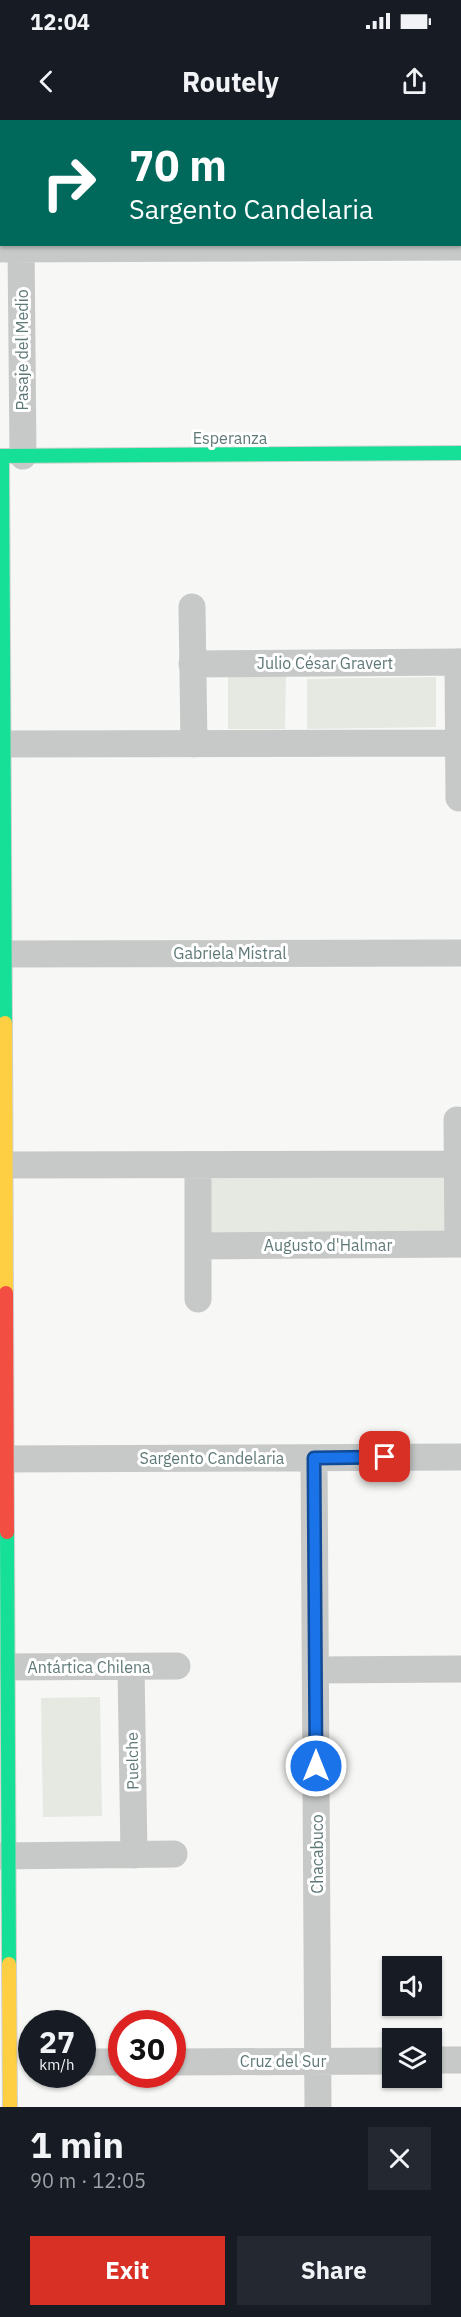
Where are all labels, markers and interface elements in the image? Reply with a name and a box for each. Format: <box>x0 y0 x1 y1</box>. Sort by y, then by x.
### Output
text: 12:04 <box>30 7 90 36</box>
text: Routely <box>182 64 279 99</box>
icon: back <box>30 65 63 98</box>
icon: share <box>398 65 431 98</box>
text: 70 m <box>129 138 227 193</box>
icon: right <box>30 144 108 222</box>
text: Sargento Candelaria <box>129 191 373 226</box>
street label: Pasaje del Medio <box>12 289 32 411</box>
street label: Esperanza <box>193 428 268 448</box>
street label: Julio César Gravert <box>257 653 393 673</box>
street label: Gabriela Mistral <box>173 943 287 963</box>
street label: Augusto d'Halmar <box>264 1235 392 1255</box>
pin <box>359 1431 410 1482</box>
icon: arrive <box>368 1440 401 1473</box>
street label: Sargento Candelaria <box>140 1448 285 1468</box>
street label: Antártica Chilena <box>27 1657 151 1677</box>
street label: Puelche <box>121 1732 143 1790</box>
position arrow <box>284 1734 348 1798</box>
street label: Chacabuco <box>307 1814 327 1894</box>
map controls <box>382 1956 442 2088</box>
button: sound <box>382 1956 442 2016</box>
speed limit sign: 30 <box>108 2010 186 2088</box>
text: 27 <box>39 2022 75 2061</box>
button: layers <box>382 2028 442 2088</box>
street label: Cruz del Sur <box>240 2051 326 2071</box>
text: km/h <box>39 2055 75 2074</box>
text: 1 min <box>30 2121 124 2168</box>
button: close <box>368 2127 431 2190</box>
text: 90 m · 12:05 <box>30 2167 146 2194</box>
button: Exit <box>30 2236 225 2305</box>
button: Share <box>237 2236 431 2305</box>

